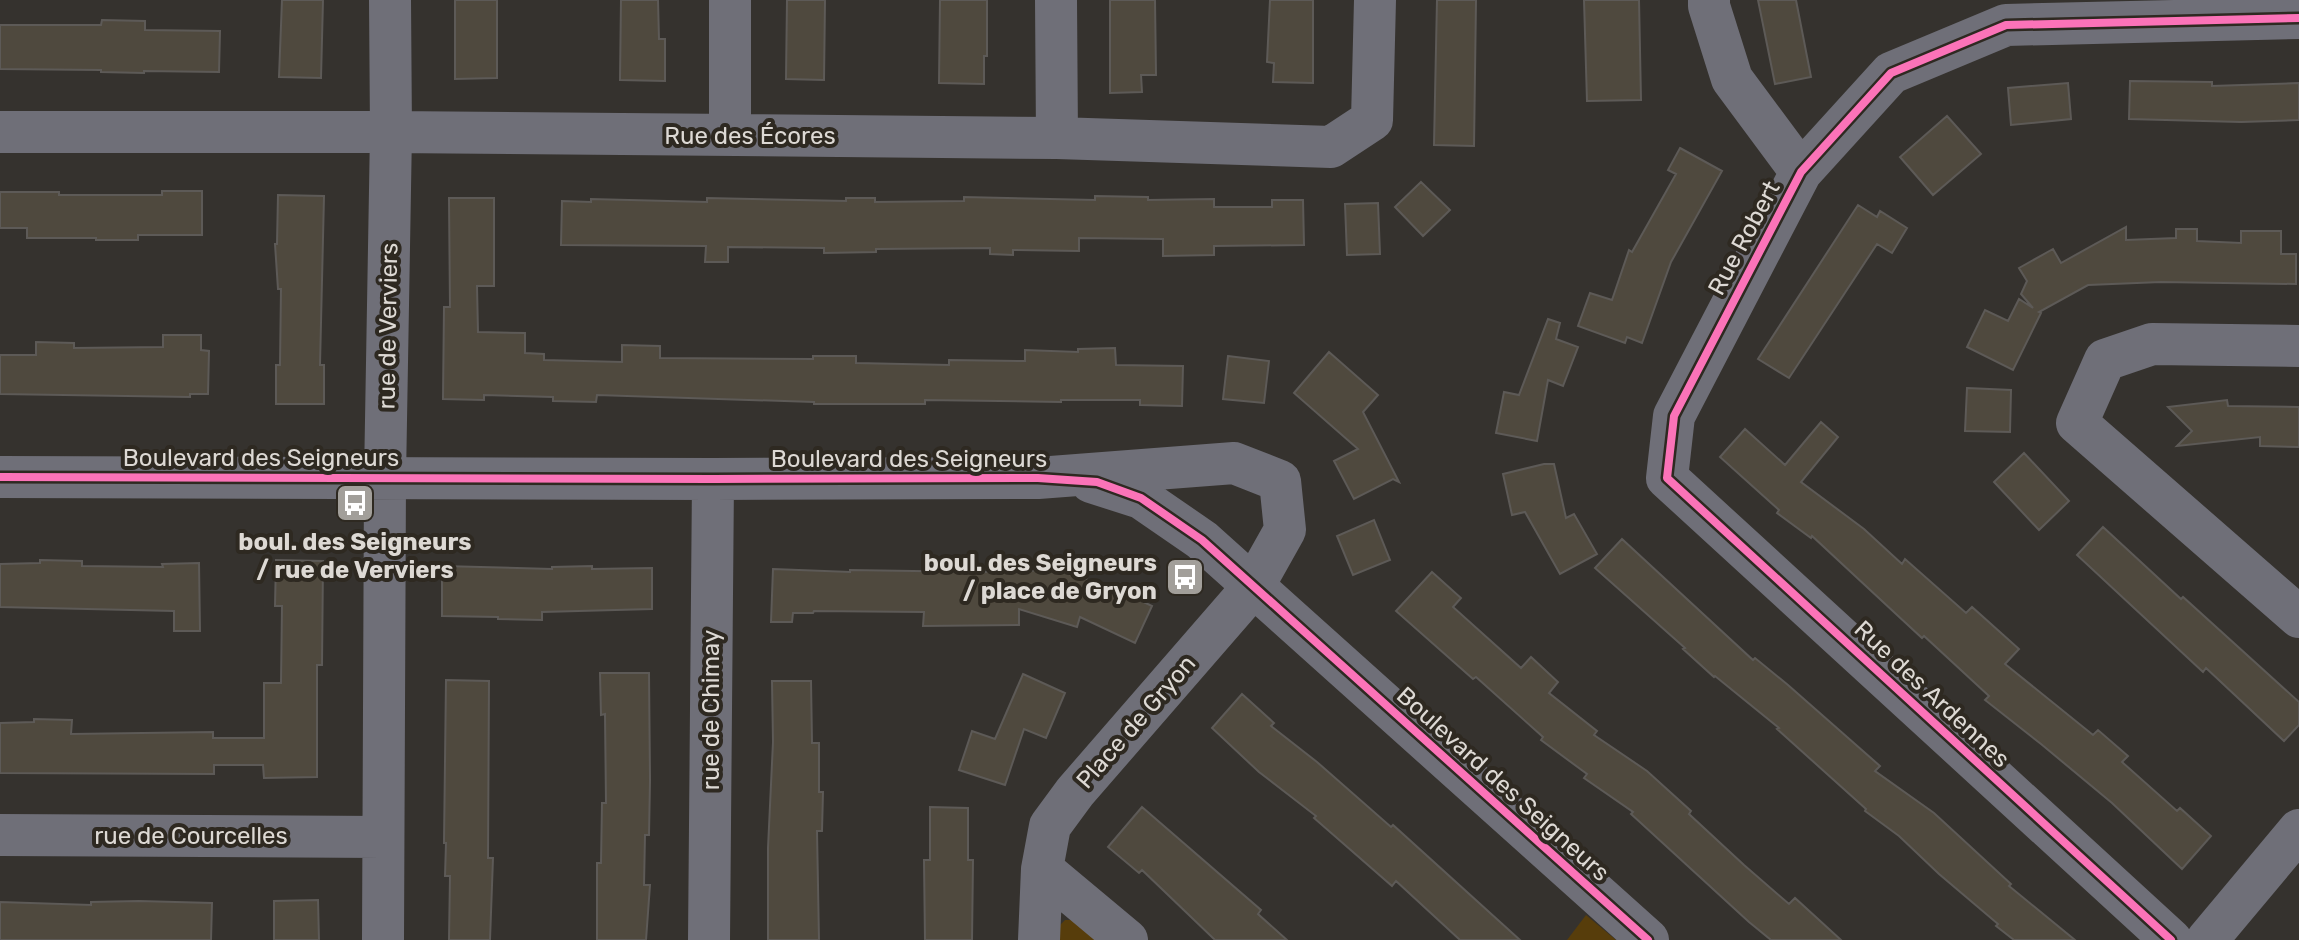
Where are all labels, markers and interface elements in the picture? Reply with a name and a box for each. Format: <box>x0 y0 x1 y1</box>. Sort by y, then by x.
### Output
street label: Rue des Écores <box>664 122 836 150</box>
street label: Rue Robert <box>1702 176 1786 300</box>
street label: rue de Verviers <box>373 242 403 410</box>
street label: Boulevard des Seigneurs <box>123 444 399 472</box>
street label: Boulevard des Seigneurs <box>771 445 1047 473</box>
bus stop icon: boul. des Seigneurs / rue de Verviers <box>334 482 376 524</box>
place label: boul. des Seigneurs / rue de Verviers <box>238 528 472 584</box>
place label: boul. des Seigneurs / place de Gryon <box>924 549 1157 605</box>
bus stop icon: boul. des Seigneurs / place de Gryon <box>1164 556 1206 598</box>
street label: Rue des Ardennes <box>1849 615 2015 773</box>
street label: rue de Chimay <box>697 630 725 790</box>
street label: Place de Gryon <box>1071 650 1201 794</box>
street label: Boulevard des Seigneurs <box>1391 681 1615 887</box>
street label: rue de Courcelles <box>94 822 288 850</box>

